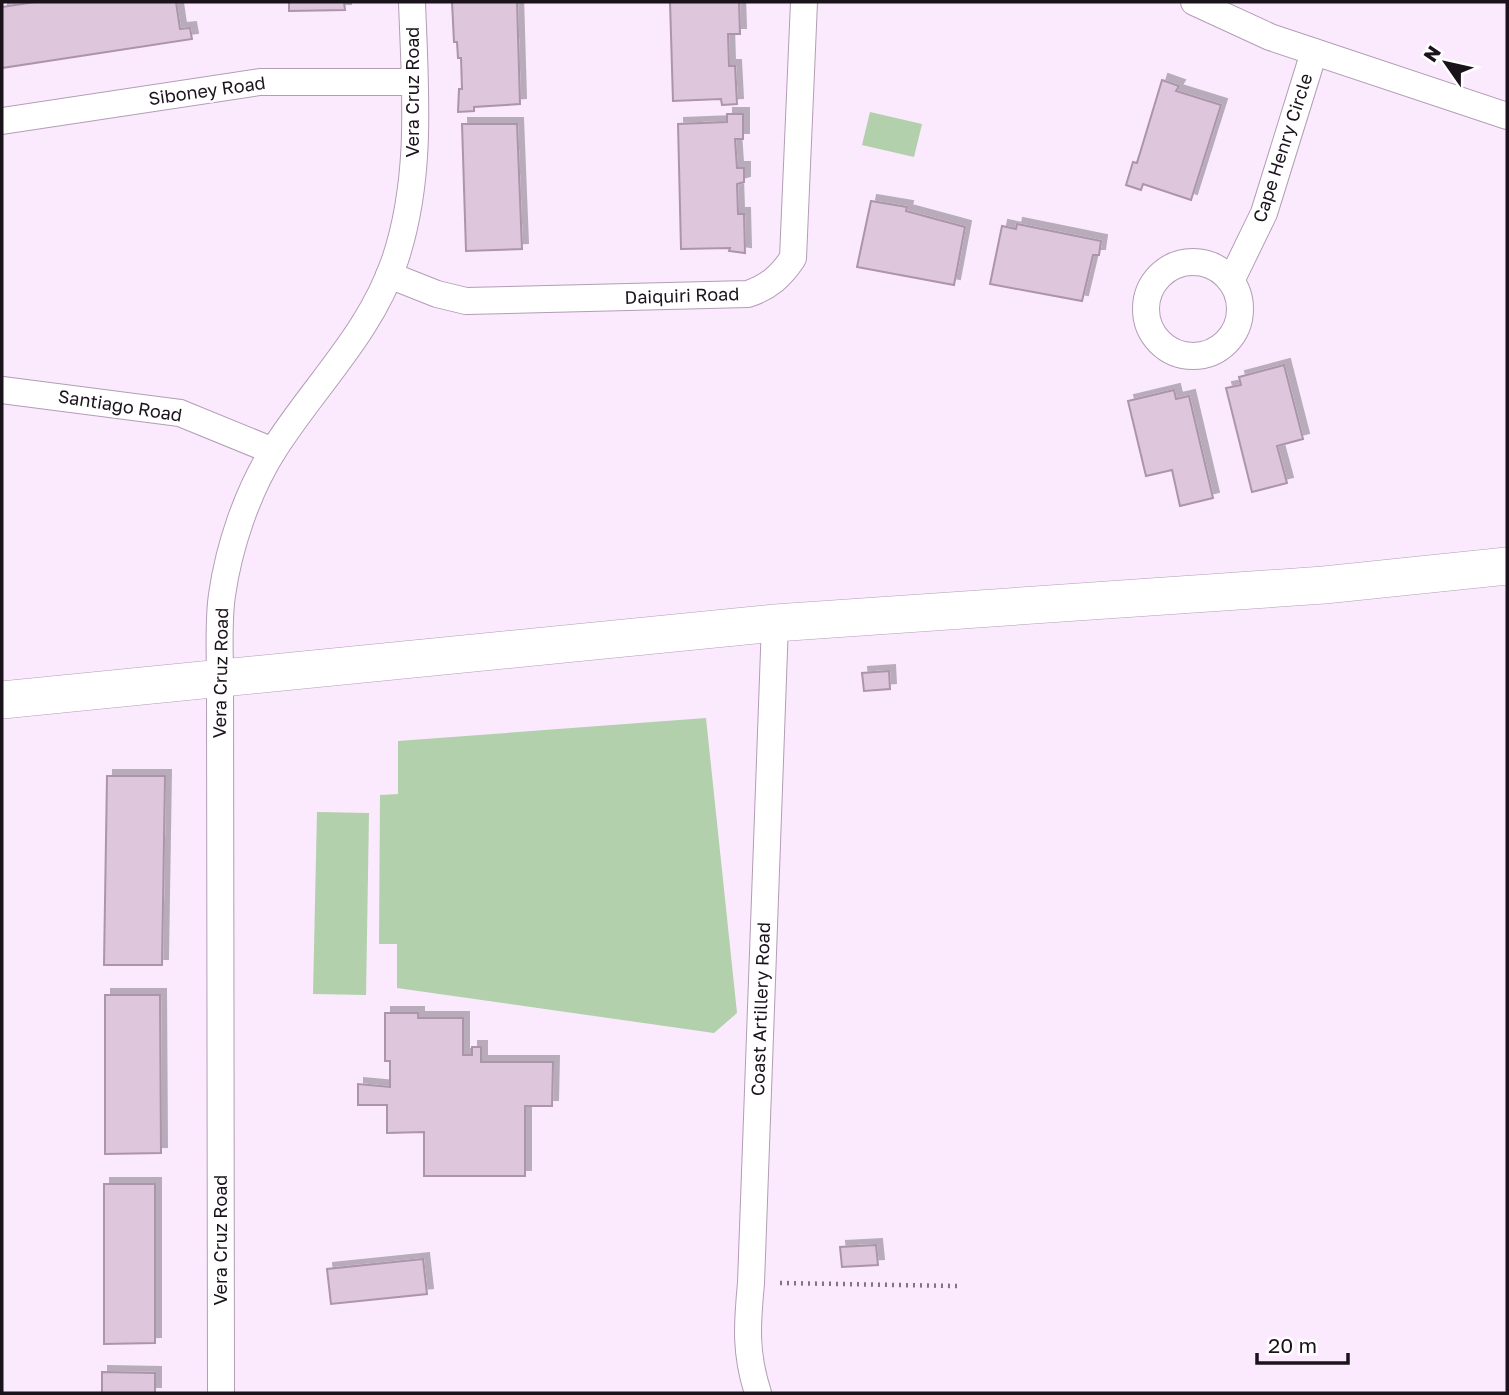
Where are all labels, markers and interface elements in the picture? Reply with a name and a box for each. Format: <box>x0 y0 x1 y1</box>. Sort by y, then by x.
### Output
street label: Vera Cruz Road <box>401 27 423 157</box>
north arrow <box>1411 28 1481 98</box>
text: N <box>1418 41 1445 66</box>
street label: Cape Henry Circle <box>1248 70 1317 225</box>
street label: Siboney Road <box>147 71 267 109</box>
street label: Daiquiri Road <box>624 282 740 308</box>
street label: Santiago Road <box>57 384 184 426</box>
street label: Vera Cruz Road <box>208 607 232 739</box>
street label: Coast Artillery Road <box>746 922 774 1096</box>
street label: Vera Cruz Road <box>209 1175 231 1305</box>
scale bar <box>1257 1322 1348 1366</box>
text: 20 m <box>1268 1332 1317 1358</box>

